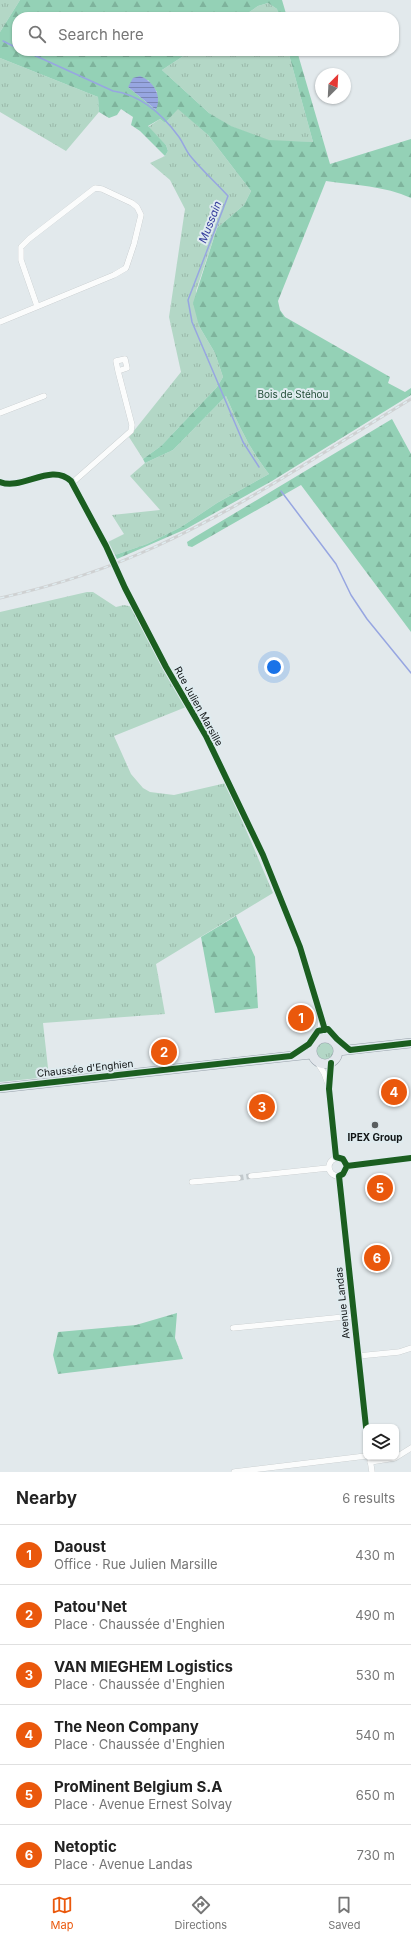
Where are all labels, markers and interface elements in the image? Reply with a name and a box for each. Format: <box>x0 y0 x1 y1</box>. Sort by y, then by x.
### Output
search box <box>12 12 399 56</box>
icon: search <box>26 23 48 45</box>
text: Search here <box>58 25 144 44</box>
north arrow <box>315 68 351 104</box>
water label: Mussain <box>196 199 225 245</box>
park label: Bois de Stéhou <box>257 388 329 400</box>
your location <box>264 657 284 677</box>
street label: Rue Julien Marsille <box>172 664 226 748</box>
pin: 1 <box>288 1003 314 1033</box>
pin: 2 <box>151 1037 177 1067</box>
street label: Chaussée d'Enghien <box>36 1057 134 1079</box>
pin: 4 <box>381 1077 407 1107</box>
pin: 3 <box>249 1092 275 1122</box>
marker: IPEX Group <box>370 1120 380 1130</box>
place label: IPEX Group <box>347 1131 403 1143</box>
pin: 5 <box>367 1173 393 1203</box>
pin: 6 <box>364 1243 390 1273</box>
street label: Avenue Landas <box>332 1267 352 1339</box>
map controls <box>363 1424 399 1460</box>
button: layers <box>363 1424 399 1460</box>
text: Nearby <box>16 1488 77 1508</box>
text: 6 results <box>342 1490 395 1506</box>
text: Daoust <box>54 1537 106 1556</box>
text: 1 <box>26 1547 32 1563</box>
text: 430 m <box>355 1547 395 1563</box>
text: Office · Rue Julien Marsille <box>54 1556 218 1572</box>
text: Patou'Net <box>54 1597 127 1616</box>
text: 2 <box>25 1607 33 1623</box>
text: 490 m <box>355 1607 395 1623</box>
text: Place · Chaussée d'Enghien <box>54 1616 225 1632</box>
text: VAN MIEGHEM Logistics <box>54 1657 233 1676</box>
text: 3 <box>25 1667 33 1683</box>
text: 530 m <box>356 1667 395 1683</box>
text: Place · Chaussée d'Enghien <box>54 1676 225 1692</box>
text: The Neon Company <box>54 1717 199 1736</box>
text: 4 <box>25 1727 33 1743</box>
text: 540 m <box>355 1727 395 1743</box>
text: Place · Chaussée d'Enghien <box>54 1736 225 1752</box>
text: ProMinent Belgium S.A <box>54 1777 222 1796</box>
text: 5 <box>25 1787 33 1803</box>
text: 650 m <box>356 1787 395 1803</box>
text: Place · Avenue Ernest Solvay <box>54 1796 232 1812</box>
text: Netoptic <box>54 1837 117 1856</box>
text: 6 <box>25 1847 33 1863</box>
text: 730 m <box>357 1847 395 1863</box>
text: Place · Avenue Landas <box>54 1856 193 1872</box>
tab: Map <box>51 1894 73 1932</box>
tab: Directions <box>175 1894 227 1932</box>
tab: Saved <box>328 1894 360 1932</box>

